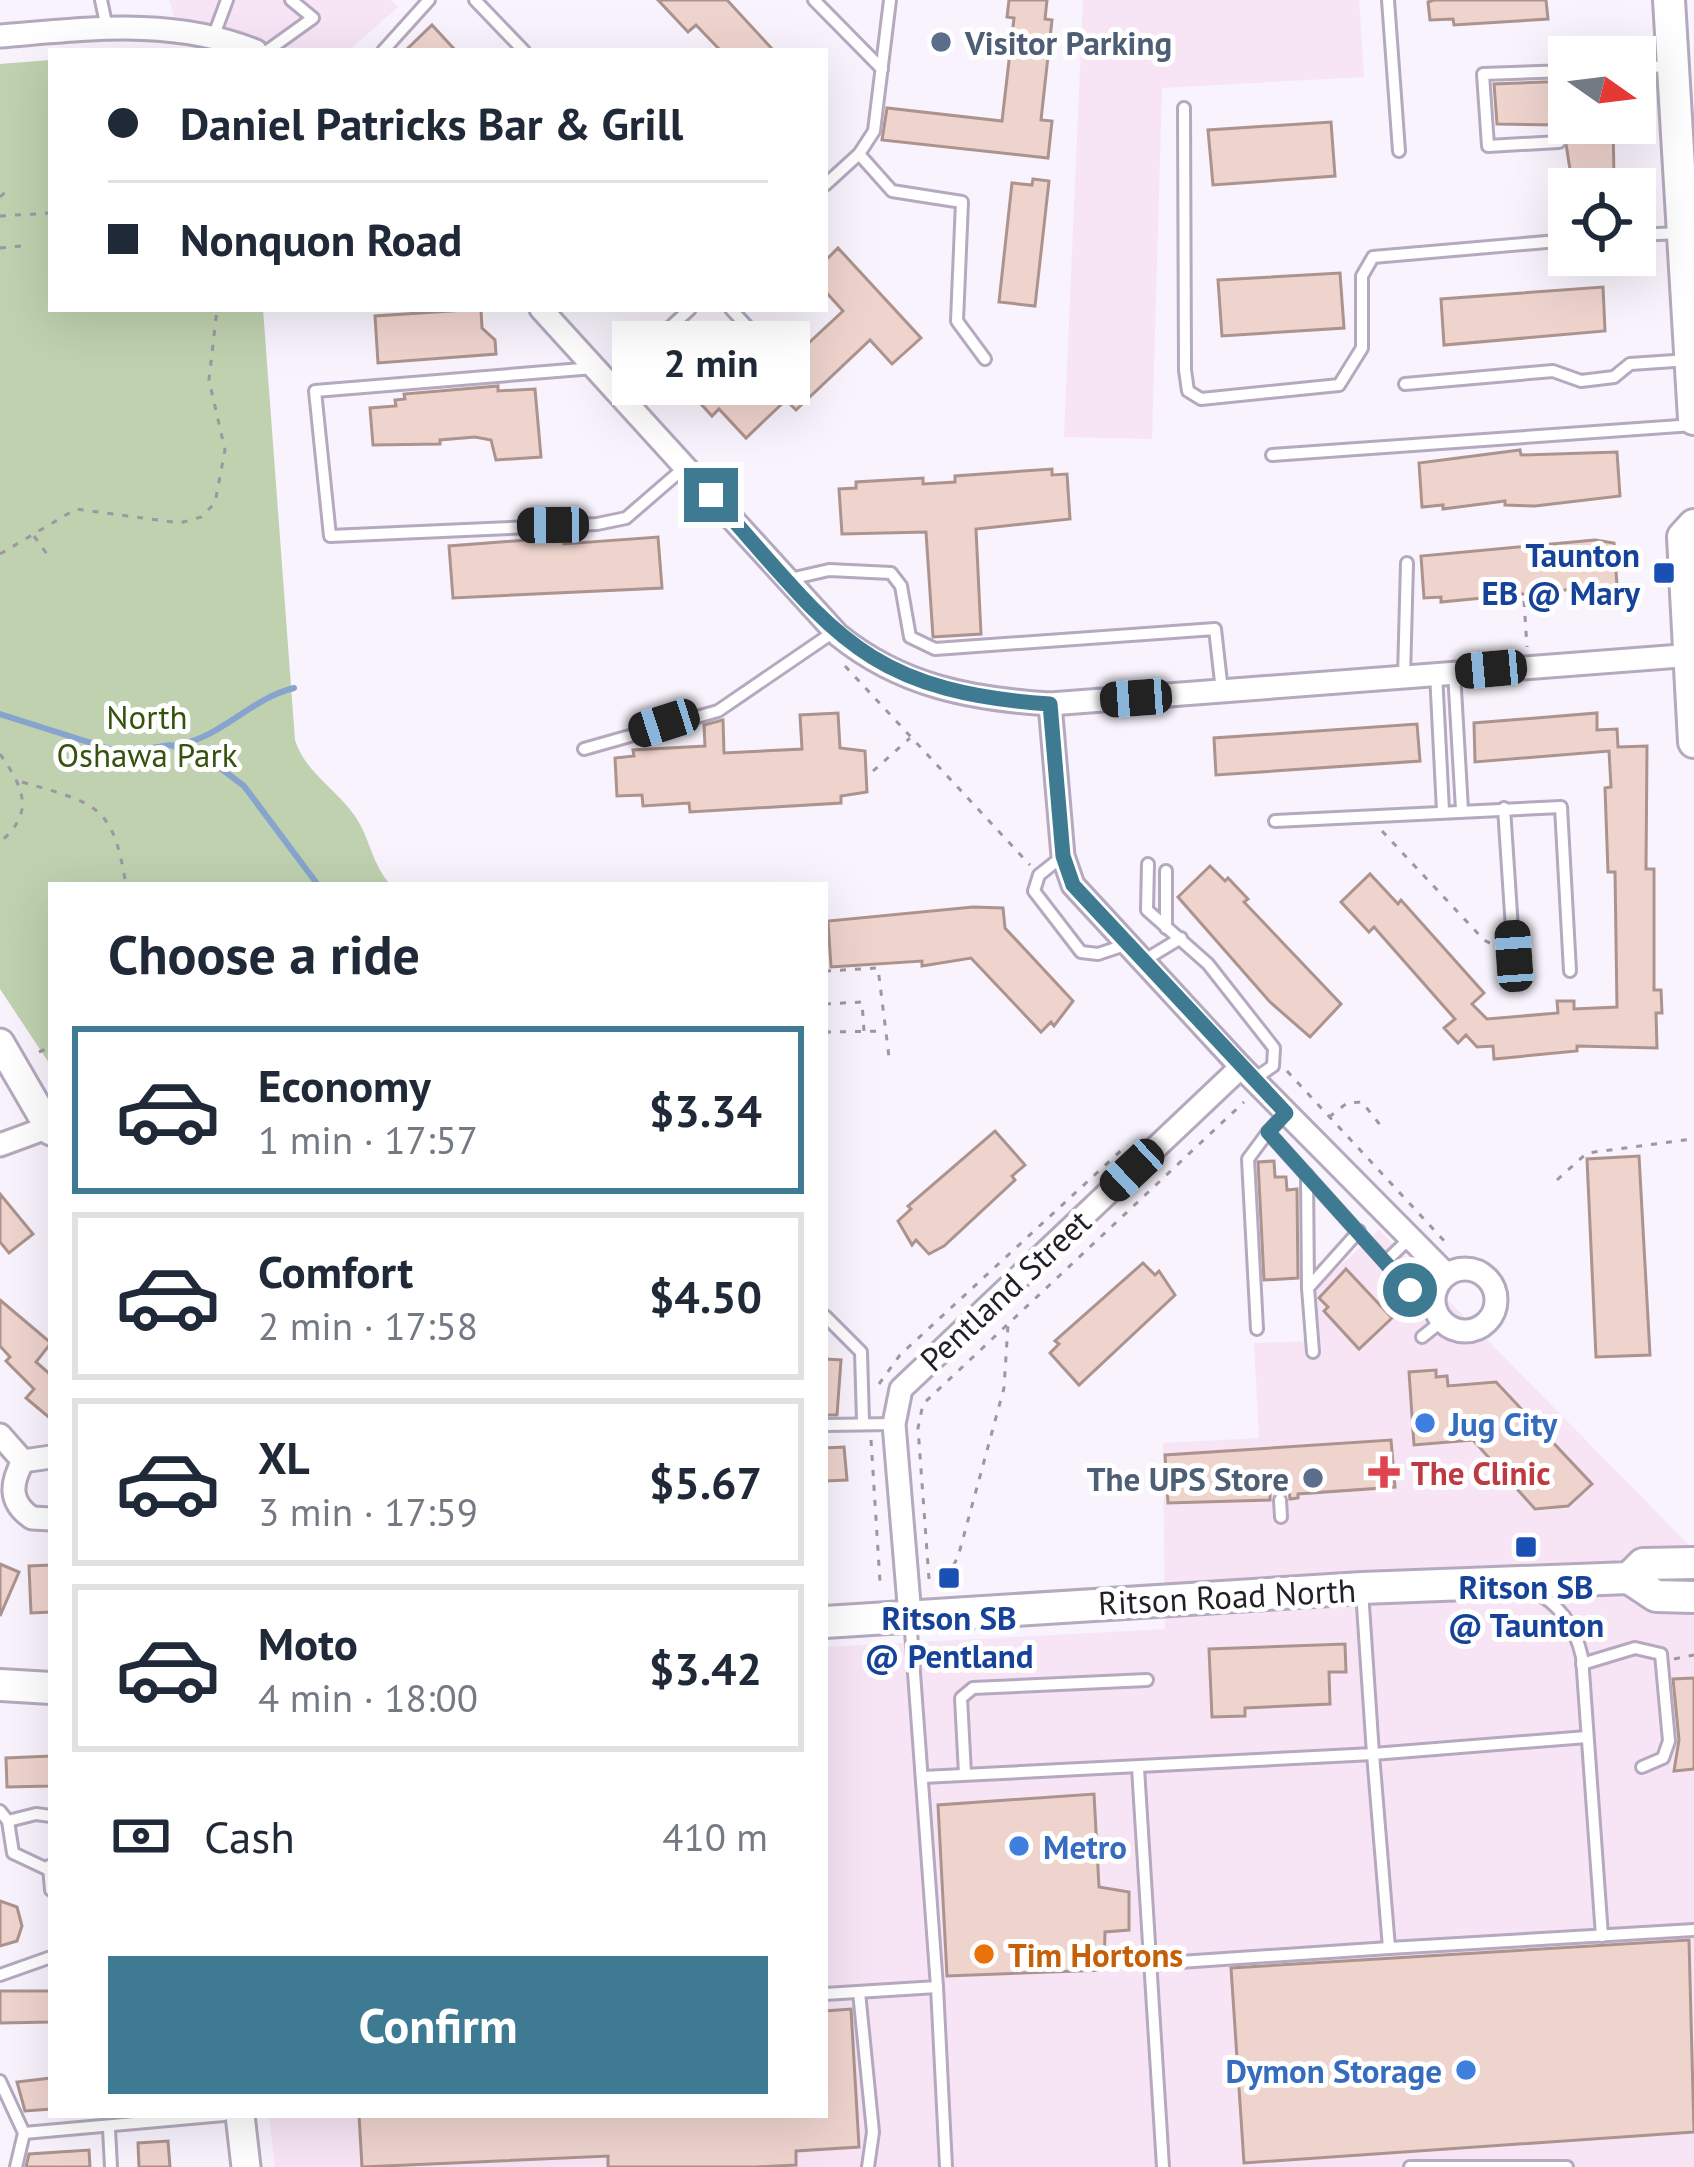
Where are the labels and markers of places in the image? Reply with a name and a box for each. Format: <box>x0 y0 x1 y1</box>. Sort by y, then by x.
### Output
place label: Visitor Parking <box>964 21 1172 64</box>
marker: Visitor Parking <box>928 29 954 55</box>
place label: Taunton EB @ Mary <box>1482 533 1641 614</box>
marker: Taunton EB @ Mary <box>1651 560 1677 586</box>
place label: Jug City <box>1448 1402 1558 1445</box>
marker: Jug City <box>1412 1410 1438 1436</box>
place label: The Clinic <box>1411 1451 1551 1494</box>
marker: The Clinic <box>1368 1456 1400 1488</box>
place label: The UPS Store <box>1087 1457 1289 1500</box>
marker: The UPS Store <box>1300 1465 1326 1491</box>
marker: Ritson SB @ Taunton <box>1513 1534 1539 1560</box>
marker: Ritson SB @ Pentland <box>936 1565 962 1591</box>
place label: Ritson SB @ Taunton <box>1448 1565 1604 1646</box>
place label: Ritson SB @ Pentland <box>864 1596 1034 1677</box>
place label: Metro <box>1043 1825 1127 1868</box>
marker: Metro <box>1006 1833 1032 1859</box>
place label: Tim Hortons <box>1008 1933 1183 1976</box>
marker: Tim Hortons <box>971 1941 997 1967</box>
place label: Dymon Storage <box>1226 2049 1442 2092</box>
marker: Dymon Storage <box>1453 2057 1479 2083</box>

